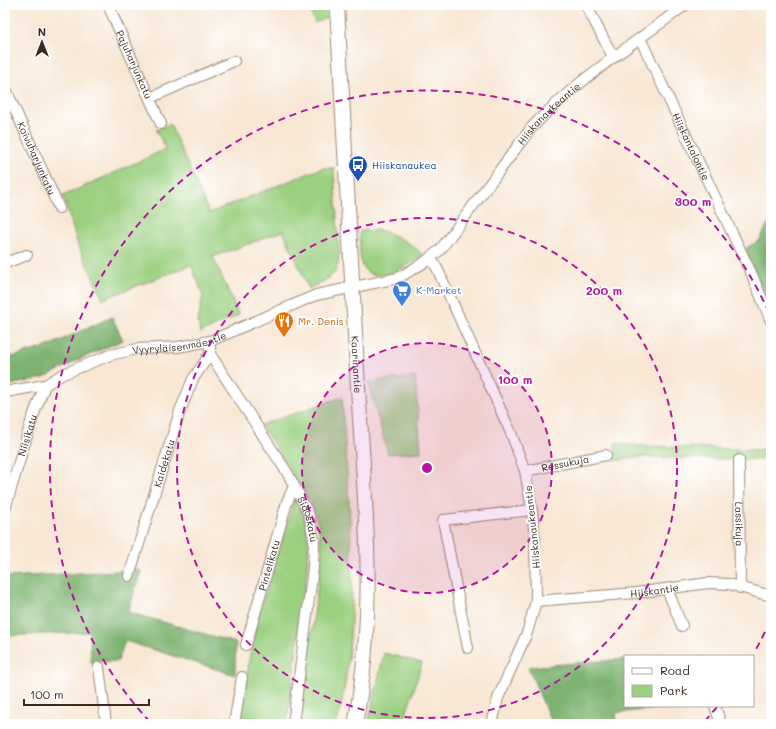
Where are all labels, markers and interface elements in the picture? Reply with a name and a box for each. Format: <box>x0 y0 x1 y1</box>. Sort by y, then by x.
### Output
north arrow <box>22 22 62 62</box>
text: N <box>38 24 46 39</box>
street label: Pajuharjunkatu <box>113 28 156 101</box>
street label: Hiiskanaukeantie <box>514 79 583 148</box>
street label: Hiiskantalontie <box>669 110 713 183</box>
street label: Koivuharjunkatu <box>14 119 59 197</box>
bus stop icon: Hiiskanaukea <box>347 154 369 182</box>
place label: Hiiskanaukea <box>372 158 437 172</box>
text: 300 m <box>675 193 711 209</box>
supermarket icon: K-Market <box>391 279 413 307</box>
text: 200 m <box>586 282 622 298</box>
place label: K-Market <box>416 283 461 297</box>
restaurant icon: Mr. Denis <box>273 310 295 338</box>
place label: Mr. Denis <box>298 314 344 328</box>
street label: Vyyryläisenmäentie <box>131 328 228 357</box>
street label: Kaarinantie <box>348 335 365 394</box>
text: 100 m <box>498 371 532 387</box>
street label: Niisikatu <box>14 412 40 458</box>
street label: Kaidekatu <box>150 438 178 489</box>
street label: Ressukuja <box>540 452 590 475</box>
centre of rings <box>420 461 434 475</box>
street label: Hiiskanaukeantie <box>521 485 543 569</box>
street label: Sidoskatu <box>294 494 321 543</box>
street label: Lassikuja <box>732 502 747 546</box>
street label: Pintelikatu <box>255 538 283 592</box>
street label: Hiiskantie <box>630 580 680 600</box>
legend <box>624 655 754 707</box>
text: Road <box>660 662 690 678</box>
scale bar <box>24 681 149 707</box>
text: Park <box>660 682 687 698</box>
text: 100 m <box>30 686 64 702</box>

